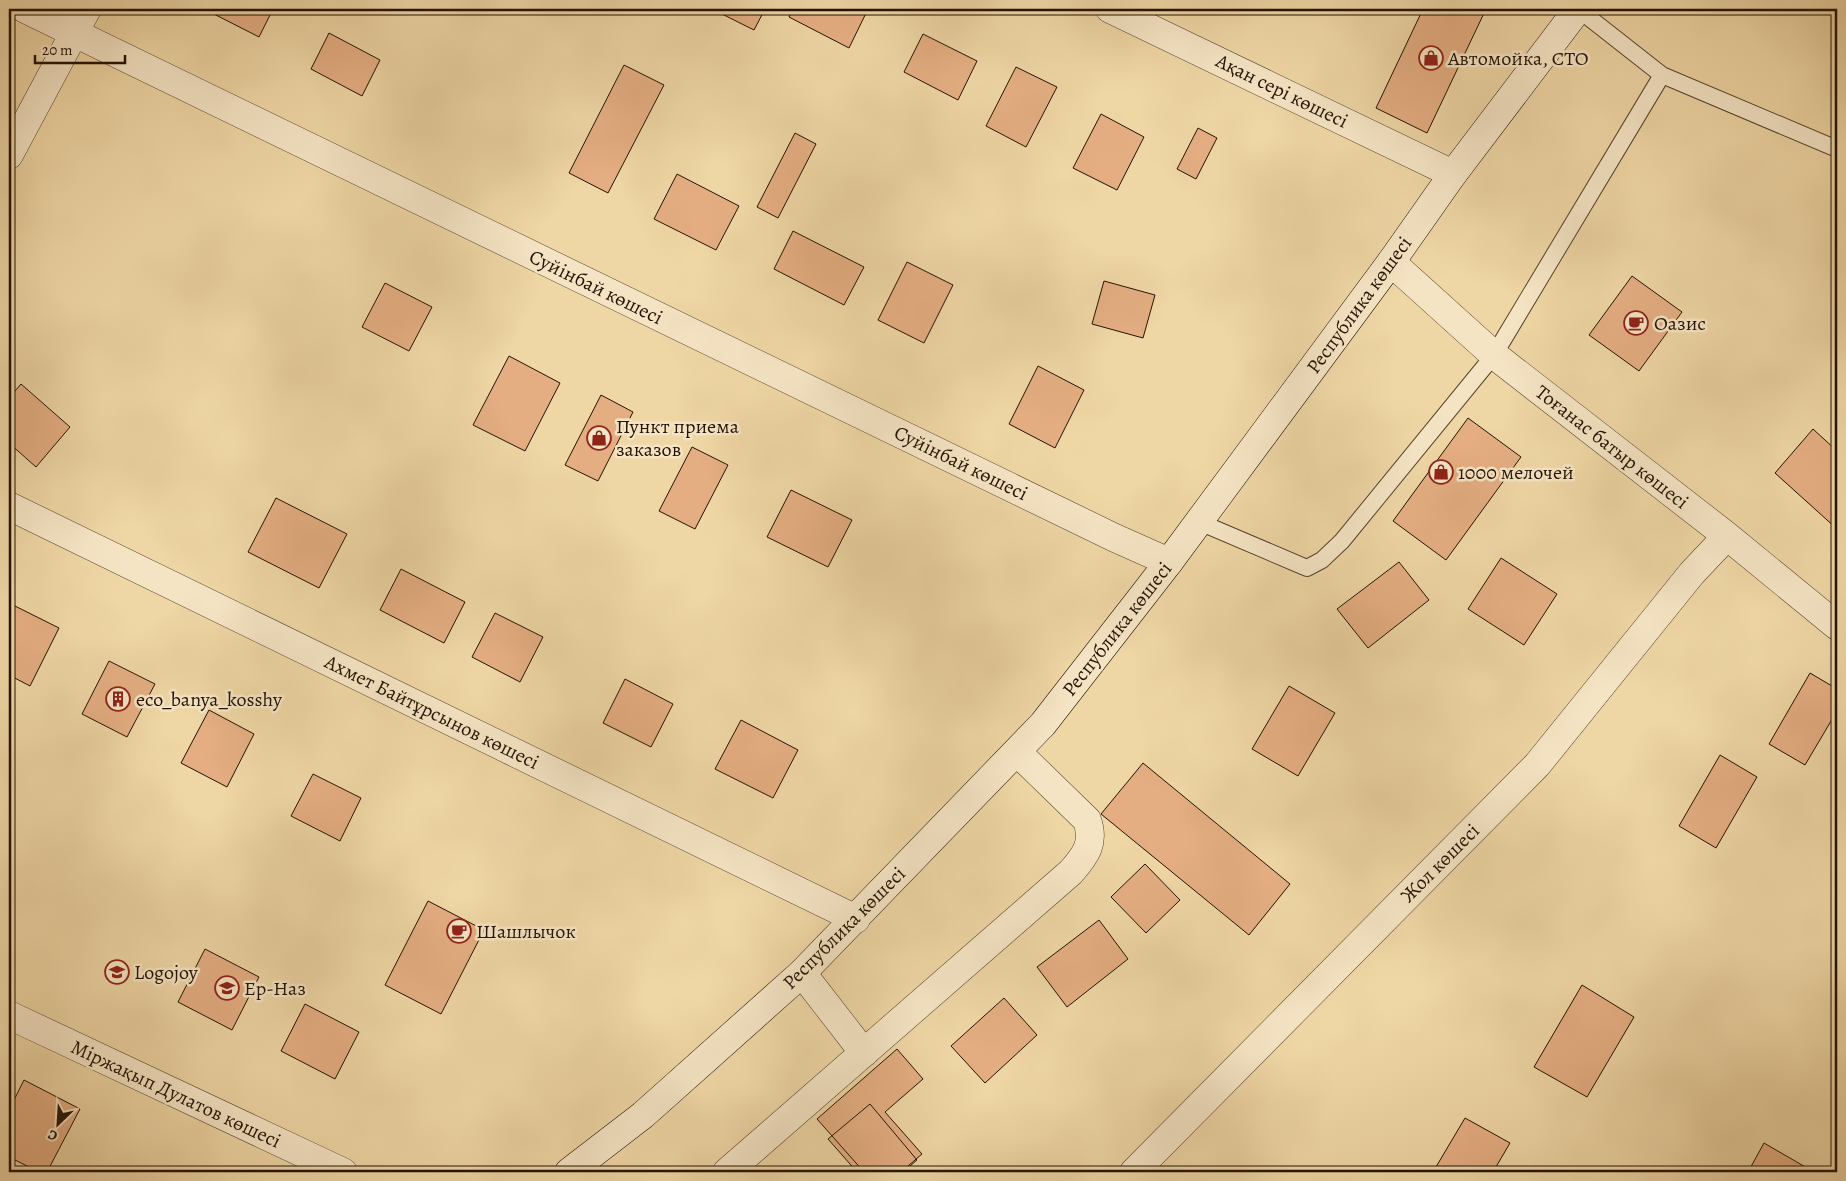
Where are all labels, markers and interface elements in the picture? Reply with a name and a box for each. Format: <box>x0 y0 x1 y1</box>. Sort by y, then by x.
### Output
scale bar <box>35 32 125 64</box>
text: 20 m <box>42 40 73 60</box>
shop icon: Автомойка, СТО <box>1418 45 1444 71</box>
place label: Автомойка, СТО <box>1447 45 1589 72</box>
street label: Ақан сері көшесі <box>1211 47 1353 135</box>
street label: Республика көшесі <box>1300 231 1418 379</box>
street label: Суйінбай көшесі <box>525 243 667 331</box>
cafe icon: Оазис <box>1623 310 1649 336</box>
place label: Оазис <box>1654 310 1706 337</box>
street label: Тоғанас батыр көшесі <box>1530 379 1694 515</box>
place label: Пункт приема заказов <box>616 413 740 463</box>
street label: Суйінбай көшесі <box>890 419 1032 507</box>
shop icon: Пункт приема заказов <box>586 425 612 451</box>
shop icon: 1000 мелочей <box>1428 459 1454 485</box>
place label: 1000 мелочей <box>1458 459 1574 486</box>
street label: Республика көшесі <box>1056 556 1178 702</box>
street label: Ахмет Байтұрсынов көшесі <box>319 648 544 776</box>
building icon: eco_banya_kosshy <box>105 686 131 712</box>
place label: eco_banya_kosshy <box>136 686 283 713</box>
street label: Жол көшесі <box>1395 818 1485 908</box>
street label: Республика көшесі <box>777 861 911 995</box>
cafe icon: Шашлычок <box>446 918 472 944</box>
place label: Шашлычок <box>476 918 576 945</box>
school or university icon: Logojoy <box>104 959 130 985</box>
place label: Logojoy <box>134 959 199 986</box>
school or university icon: Ер-Наз <box>214 975 240 1001</box>
place label: Ер-Наз <box>244 975 306 1002</box>
street label: Міржақып Дулатов көшесі <box>67 1033 285 1155</box>
north arrow <box>32 1098 82 1148</box>
text: С <box>44 1125 61 1146</box>

